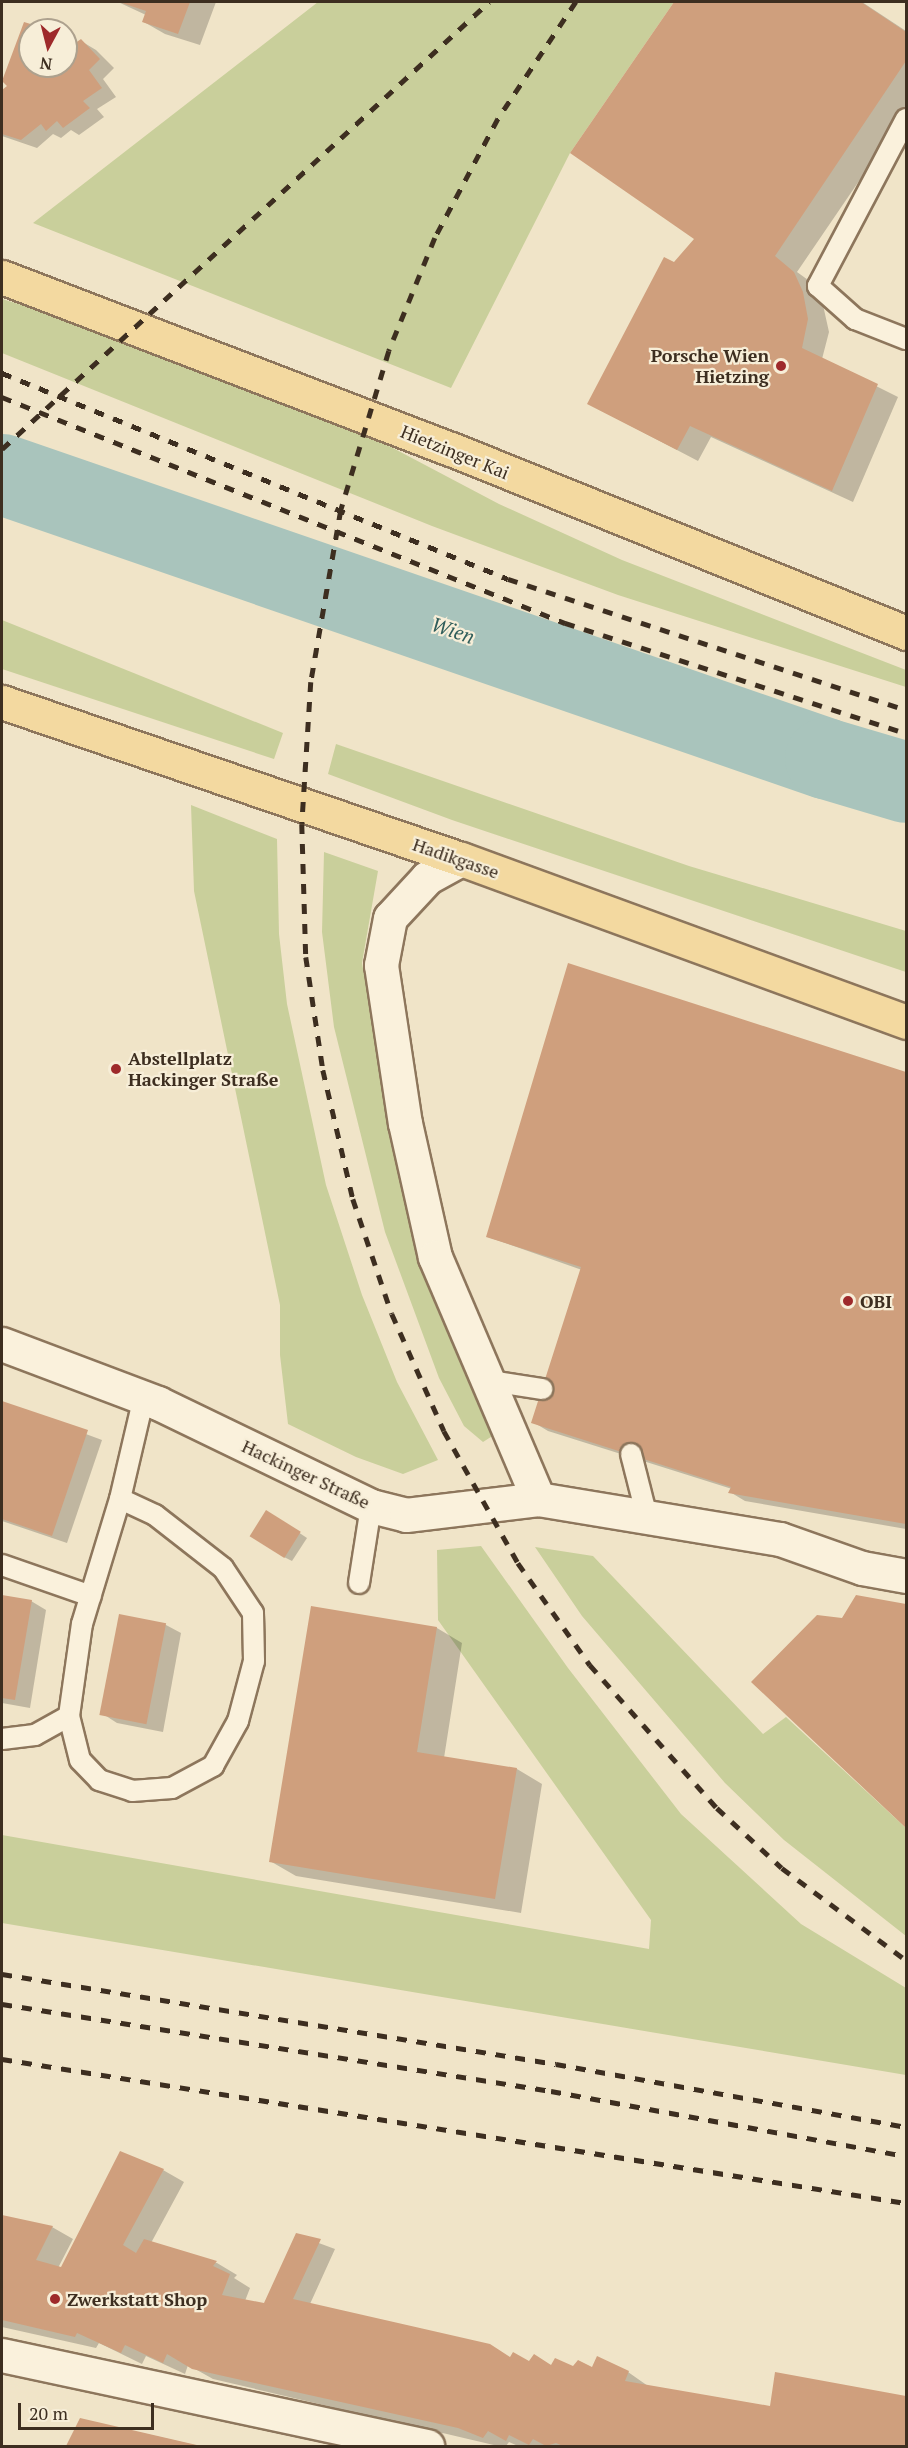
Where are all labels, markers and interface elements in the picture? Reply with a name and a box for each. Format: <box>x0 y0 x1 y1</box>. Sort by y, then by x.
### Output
north arrow <box>18 18 78 78</box>
text: N <box>39 52 53 76</box>
place label: Porsche Wien Hietzing <box>651 345 769 388</box>
marker: Porsche Wien Hietzing <box>774 359 788 373</box>
street label: Hietzinger Kai <box>398 420 512 484</box>
water label: Wien <box>428 611 478 649</box>
street label: Hadikgasse <box>410 833 502 883</box>
place label: Abstellplatz Hackinger Straße <box>128 1048 278 1090</box>
marker: Abstellplatz Hackinger Straße <box>109 1062 123 1076</box>
place label: OBI <box>860 1290 892 1312</box>
marker: OBI <box>841 1294 855 1308</box>
street label: Hackinger Straße <box>239 1435 373 1513</box>
place label: Zwerkstatt Shop <box>67 2288 207 2310</box>
marker: Zwerkstatt Shop <box>48 2292 62 2306</box>
scale bar <box>21 2391 158 2429</box>
text: 20 m <box>29 2401 68 2425</box>

